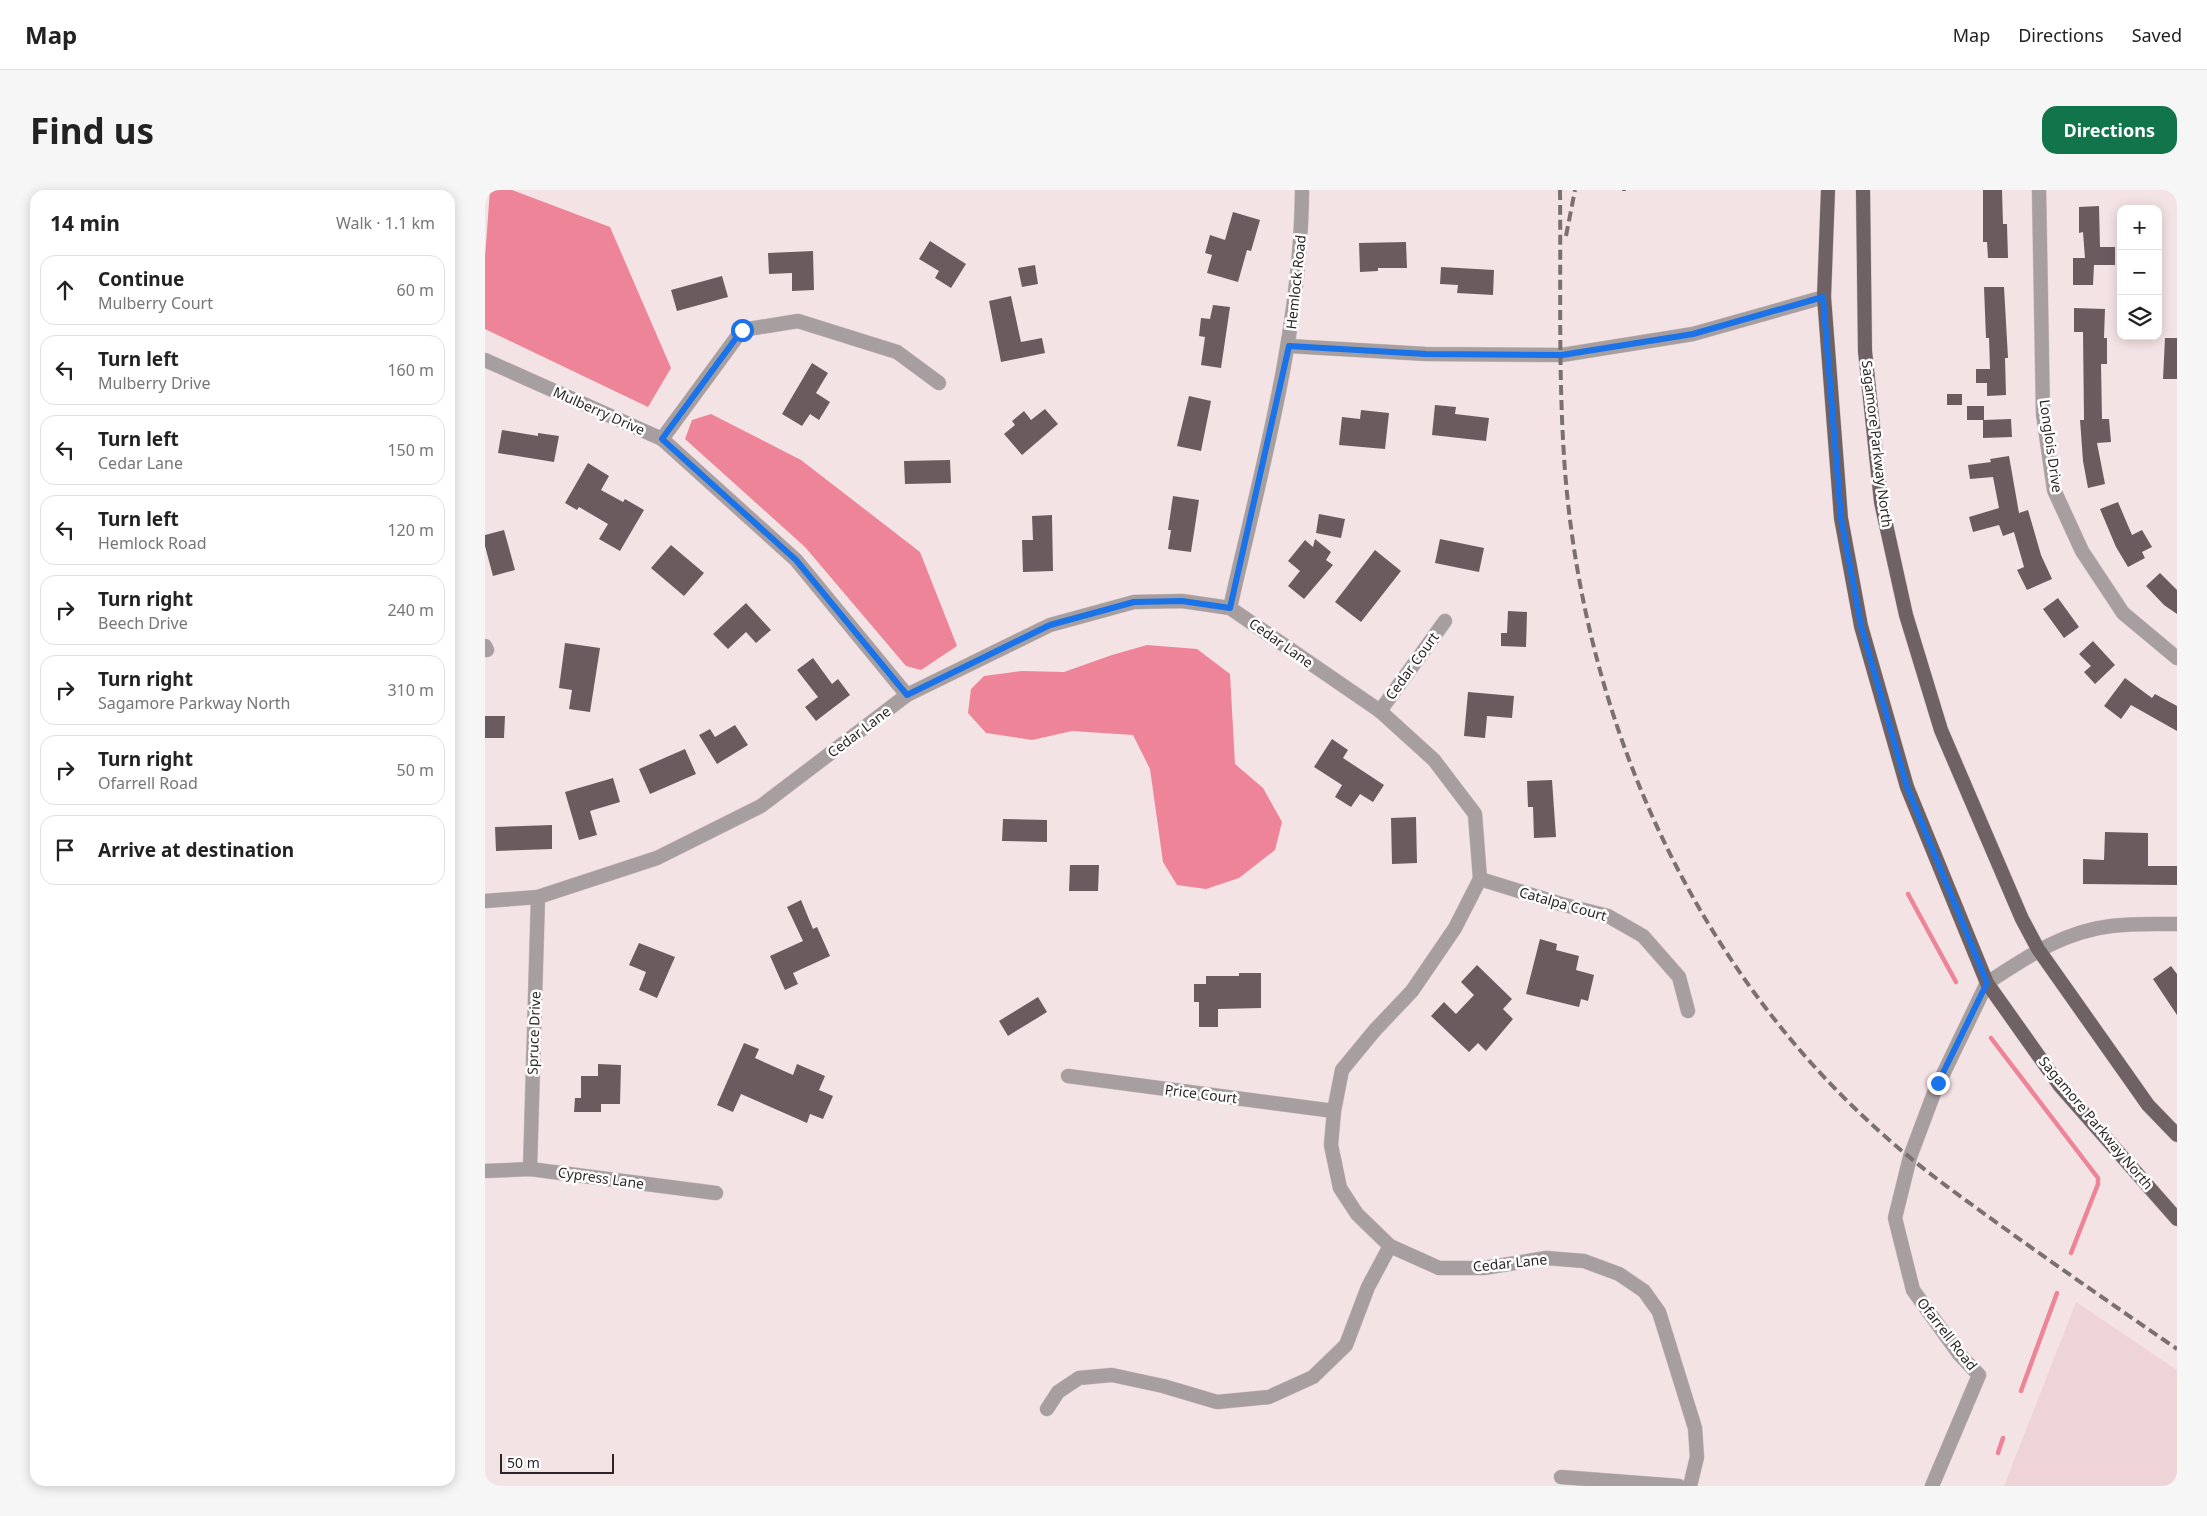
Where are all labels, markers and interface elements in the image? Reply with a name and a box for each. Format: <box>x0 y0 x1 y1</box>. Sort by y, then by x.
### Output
text: Map <box>25 18 77 51</box>
text: Map <box>1953 23 1990 47</box>
text: Directions <box>2018 23 2104 47</box>
text: Saved <box>2132 23 2182 47</box>
button: Directions <box>2042 106 2177 154</box>
text: Find us <box>30 107 154 154</box>
map controls <box>2117 205 2162 340</box>
button: + <box>2117 205 2162 250</box>
text: 14 min <box>50 209 120 237</box>
text: Walk · 1.1 km <box>336 212 435 234</box>
street label: Hemlock Road <box>1281 234 1310 330</box>
button: − <box>2117 250 2162 295</box>
text: Continue <box>98 266 184 292</box>
icon: ahead <box>51 276 79 304</box>
text: 60 m <box>397 279 434 301</box>
text: Mulberry Court <box>98 292 213 314</box>
button: layers <box>2117 295 2162 340</box>
route start <box>731 319 754 342</box>
text: Turn left <box>98 346 179 372</box>
icon: left <box>51 356 79 384</box>
text: 160 m <box>387 359 434 381</box>
street label: Sagamore Parkway North <box>1858 359 1897 529</box>
text: Mulberry Drive <box>98 372 211 394</box>
street label: Mulberry Drive <box>550 382 648 439</box>
street label: Longlois Drive <box>2036 398 2067 494</box>
text: Turn left <box>98 426 179 452</box>
icon: left <box>51 436 79 464</box>
text: 150 m <box>387 439 434 461</box>
text: Cedar Lane <box>98 452 183 474</box>
text: Turn left <box>98 506 179 532</box>
icon: left <box>51 516 79 544</box>
text: 120 m <box>387 519 434 541</box>
text: Hemlock Road <box>98 532 206 554</box>
text: Turn right <box>98 586 193 612</box>
icon: right <box>51 596 79 624</box>
text: 240 m <box>387 599 434 621</box>
text: Beech Drive <box>98 612 188 634</box>
street label: Cedar Lane <box>1245 613 1317 672</box>
street label: Cedar Court <box>1381 628 1443 703</box>
text: Turn right <box>98 666 193 692</box>
icon: right <box>51 676 79 704</box>
text: 310 m <box>387 679 434 701</box>
text: Sagamore Parkway North <box>98 692 290 714</box>
street label: Cedar Lane <box>823 702 894 762</box>
text: Turn right <box>98 746 193 772</box>
icon: right <box>51 756 79 784</box>
text: 50 m <box>397 759 434 781</box>
text: Ofarrell Road <box>98 772 198 794</box>
icon: arrive <box>51 836 79 864</box>
text: Arrive at destination <box>98 837 294 863</box>
street label: Catalpa Court <box>1517 882 1609 925</box>
street label: Spruce Drive <box>523 991 544 1075</box>
street label: Sagamore Parkway North <box>2035 1052 2158 1193</box>
route end <box>1927 1072 1950 1095</box>
street label: Price Court <box>1164 1080 1238 1107</box>
street label: Cypress Lane <box>557 1162 645 1193</box>
street label: Cedar Lane <box>1472 1249 1548 1276</box>
street label: Ofarrell Road <box>1913 1293 1982 1374</box>
scale bar <box>500 1451 614 1474</box>
text: 50 m <box>507 1453 540 1472</box>

